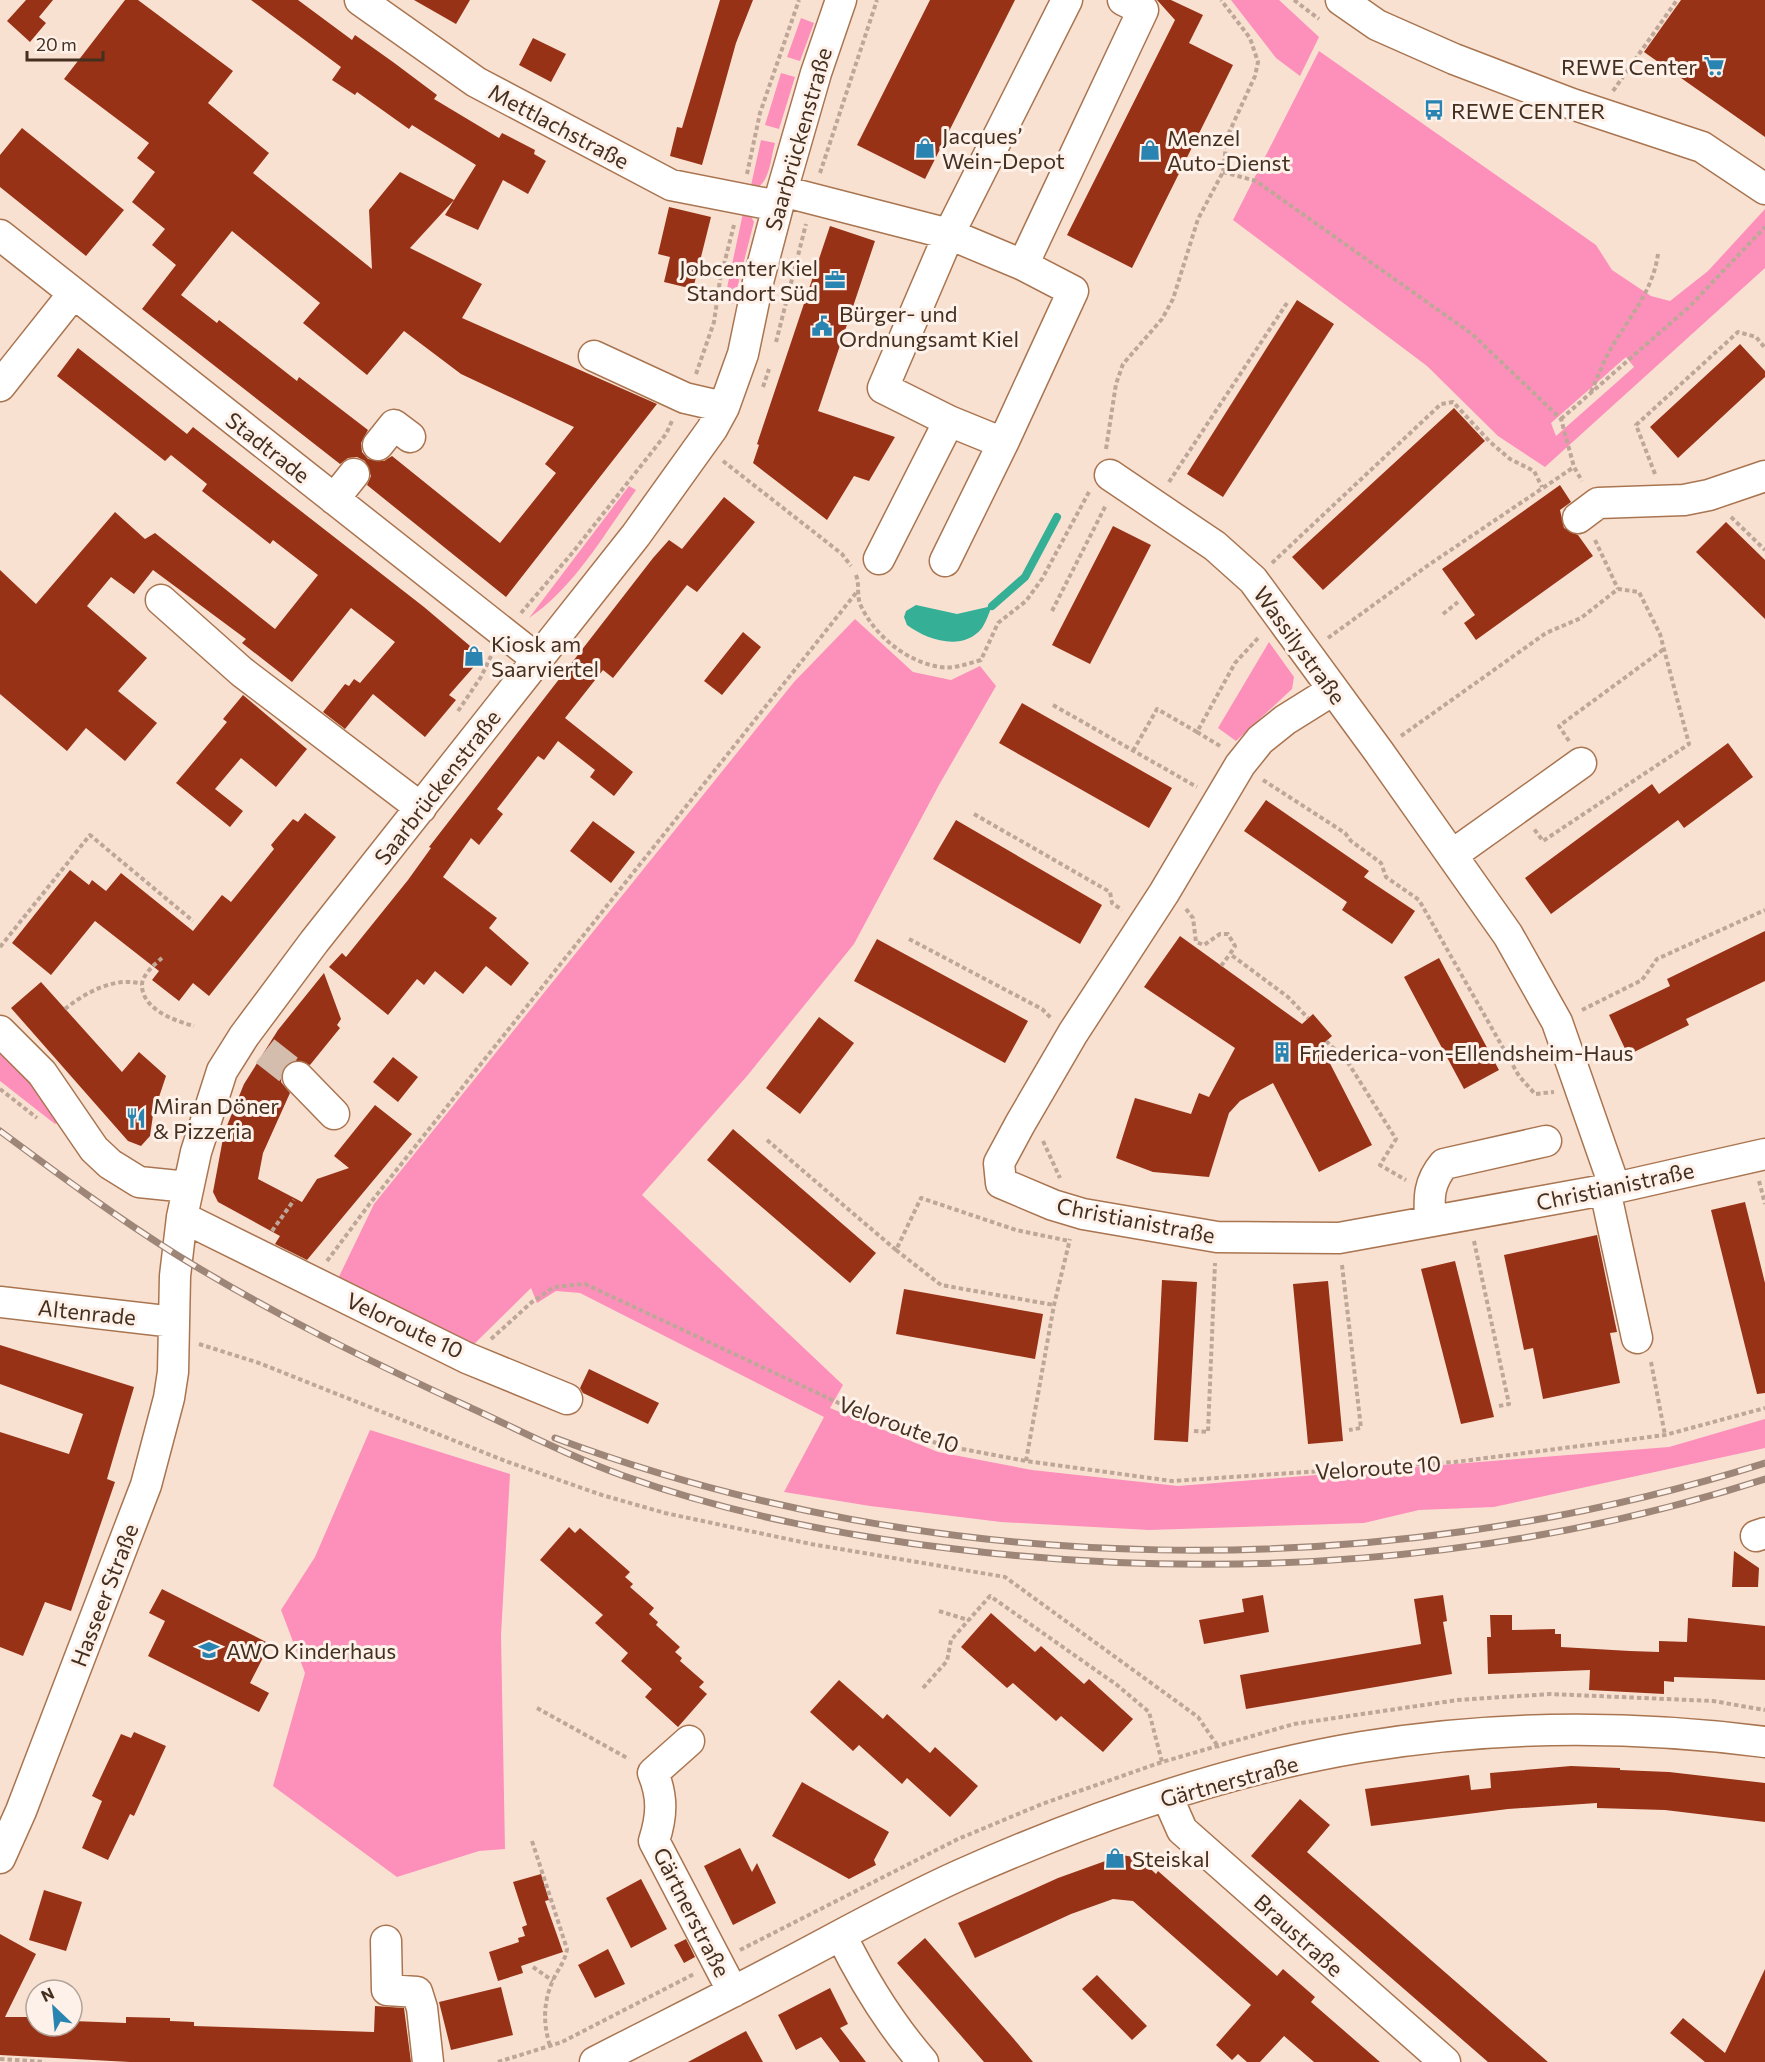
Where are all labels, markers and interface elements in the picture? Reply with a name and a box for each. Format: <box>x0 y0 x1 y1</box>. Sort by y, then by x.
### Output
scale bar <box>27 24 104 62</box>
text: 20 m <box>36 33 77 55</box>
street label: Saarbrückenstraße <box>759 44 837 234</box>
place label: REWE Center <box>1561 53 1697 80</box>
supermarket icon: REWE Center <box>1702 54 1726 78</box>
street label: Mettlachstraße <box>484 78 634 174</box>
place label: REWE CENTER <box>1451 97 1605 124</box>
bus stop icon: REWE CENTER <box>1422 98 1446 122</box>
place label: Jacques’ Wein-Depot <box>942 122 1065 174</box>
place label: Menzel Auto-Dienst <box>1167 124 1291 176</box>
shop icon: Jacques’ Wein-Depot <box>913 136 937 160</box>
shop icon: Menzel Auto-Dienst <box>1138 138 1162 162</box>
place label: Jobcenter Kiel Standort Süd <box>679 254 818 306</box>
office icon: Jobcenter Kiel Standort Süd <box>823 268 847 292</box>
place label: Bürger- und Ordnungsamt Kiel <box>839 300 1019 352</box>
public building icon: Bürger- und Ordnungsamt Kiel <box>810 314 834 338</box>
street label: Stadtrade <box>221 406 315 488</box>
street label: Wassilystraße <box>1248 581 1352 709</box>
place label: Kiosk am Saarviertel <box>491 630 599 682</box>
shop icon: Kiosk am Saarviertel <box>462 644 486 668</box>
street label: Saarbrückenstraße <box>368 704 506 870</box>
place label: Friederica-von-Ellendsheim-Haus <box>1299 1039 1634 1066</box>
building icon: Friederica-von-Ellendsheim-Haus <box>1270 1040 1294 1064</box>
place label: Miran Döner & Pizzeria <box>153 1092 279 1144</box>
restaurant icon: Miran Döner & Pizzeria <box>124 1106 148 1130</box>
street label: Christianistraße <box>1534 1156 1696 1216</box>
street label: Christianistraße <box>1055 1191 1217 1249</box>
street label: Veloroute 10 <box>342 1286 468 1364</box>
street label: Altenrade <box>37 1293 137 1331</box>
street label: Veloroute 10 <box>835 1390 963 1458</box>
street label: Veloroute 10 <box>1314 1449 1442 1485</box>
street label: Hasseer Straße <box>64 1520 144 1670</box>
place label: AWO Kinderhaus <box>226 1637 396 1664</box>
school or university icon: AWO Kinderhaus <box>197 1638 221 1662</box>
street label: Gärtnerstraße <box>1157 1750 1301 1812</box>
street label: Gärtnerstraße <box>648 1843 736 1981</box>
place label: Steiskal <box>1132 1845 1210 1872</box>
shop icon: Steiskal <box>1103 1846 1127 1870</box>
street label: Braustraße <box>1249 1888 1349 1982</box>
north arrow <box>24 1978 84 2038</box>
text: N <box>38 1983 57 2005</box>

